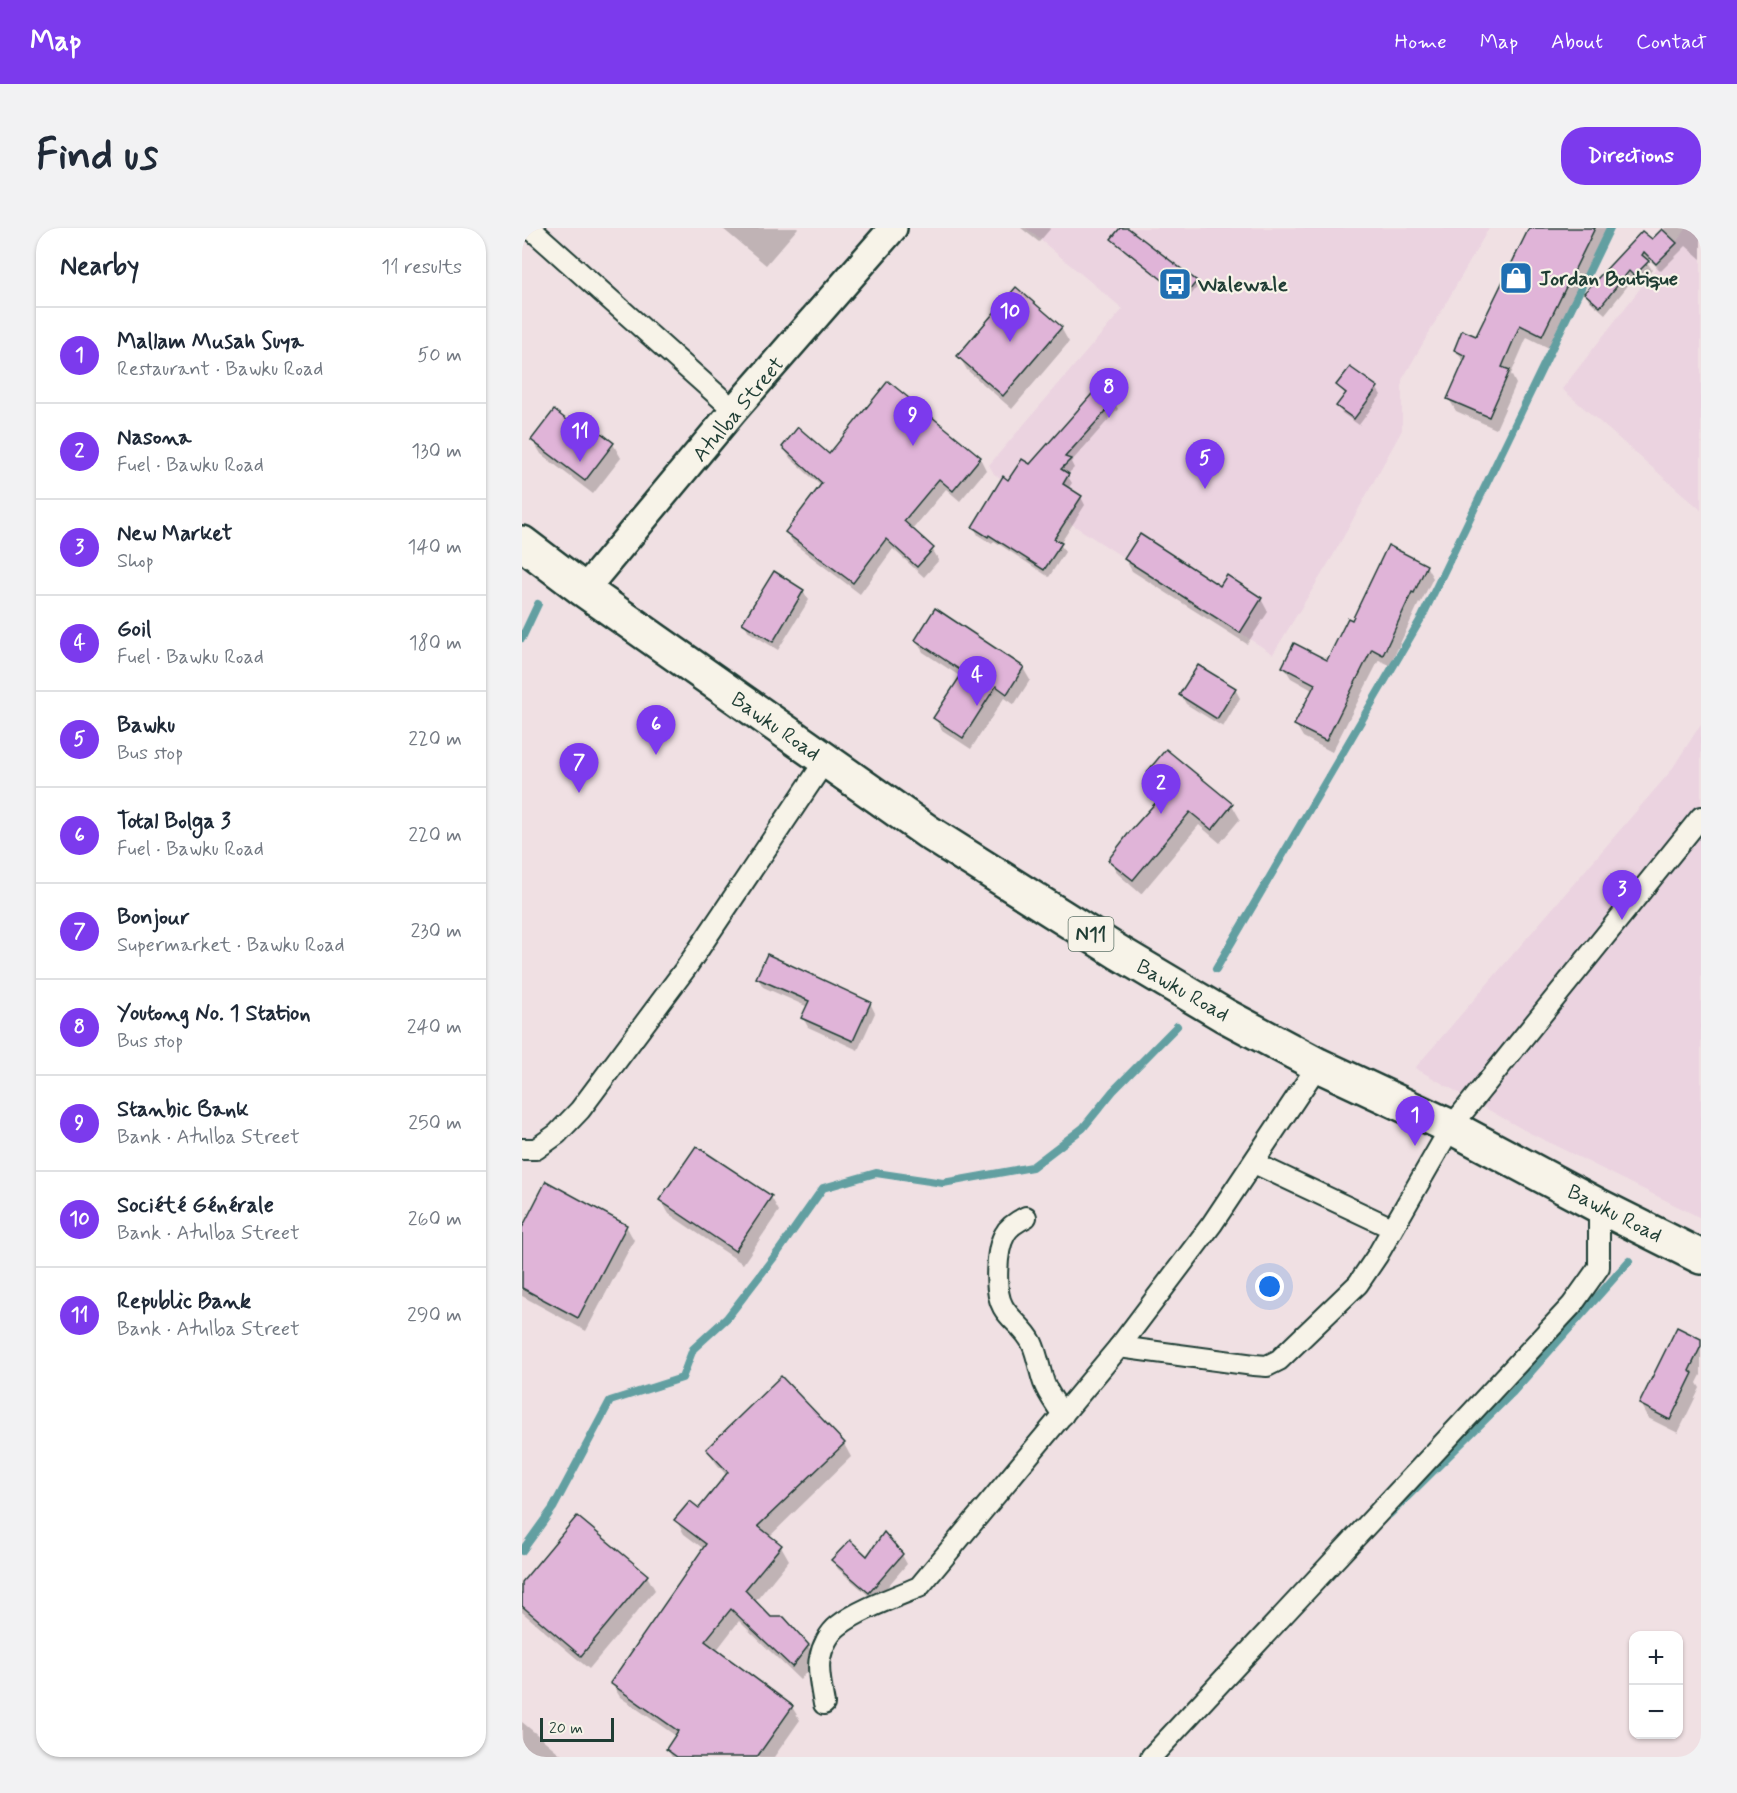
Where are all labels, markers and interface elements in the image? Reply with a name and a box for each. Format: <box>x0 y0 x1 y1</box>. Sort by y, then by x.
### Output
text: Map <box>30 24 81 61</box>
text: Home <box>1395 28 1447 56</box>
text: Map <box>1480 28 1518 56</box>
text: About <box>1551 28 1603 56</box>
text: Contact <box>1636 28 1707 56</box>
button: Directions <box>1561 127 1701 185</box>
text: Find us <box>36 129 158 184</box>
text: Nearby <box>60 250 139 284</box>
text: 11 results <box>381 254 462 281</box>
shop icon: Jordan Boutique <box>1498 260 1534 296</box>
place label: Jordan Boutique <box>1539 265 1678 293</box>
bus stop icon: Walewale <box>1157 266 1193 302</box>
place label: Walewale <box>1197 271 1288 299</box>
pin: 10 <box>990 292 1030 342</box>
text: Mallam Musah Suya <box>117 328 304 356</box>
text: 1 <box>75 342 84 369</box>
text: 50 m <box>417 342 462 369</box>
street label: Atulba Street <box>687 351 791 468</box>
text: Restaurant · Bawku Road <box>117 356 323 383</box>
pin: 8 <box>1090 368 1128 418</box>
pin: 9 <box>894 396 932 446</box>
pin: 11 <box>560 412 600 462</box>
text: Nasona <box>117 424 192 452</box>
text: 2 <box>75 438 84 465</box>
text: 130 m <box>411 438 462 465</box>
pin: 5 <box>1186 440 1224 489</box>
text: Fuel · Bawku Road <box>117 452 264 479</box>
text: New Market <box>117 520 232 548</box>
text: 3 <box>75 534 84 561</box>
text: 140 m <box>408 534 462 561</box>
text: Shop <box>117 548 154 575</box>
text: Goil <box>117 616 151 644</box>
text: 4 <box>74 630 85 657</box>
text: 180 m <box>409 630 462 657</box>
text: Fuel · Bawku Road <box>117 644 264 671</box>
pin: 4 <box>958 656 996 706</box>
street label: Bawku Road <box>725 686 826 768</box>
pin: 6 <box>636 706 676 755</box>
text: Bawku <box>117 712 175 740</box>
text: 5 <box>74 726 86 753</box>
text: 220 m <box>408 726 462 753</box>
text: Bus stop <box>117 740 183 767</box>
pin: 7 <box>560 744 598 793</box>
pin: 2 <box>1142 764 1180 814</box>
text: Total Bolga 3 <box>117 808 231 836</box>
text: 6 <box>74 822 85 849</box>
text: 220 m <box>408 822 462 849</box>
text: Fuel · Bawku Road <box>117 836 264 863</box>
pin: 3 <box>1602 870 1642 920</box>
text: Bonjour <box>117 904 190 932</box>
road number: N11 <box>1068 917 1114 951</box>
text: 7 <box>73 918 86 945</box>
text: 230 m <box>410 918 462 945</box>
text: Supermarket · Bawku Road <box>117 932 345 959</box>
street label: Bawku Road <box>1131 953 1234 1029</box>
text: Youtong No. 1 Station <box>117 1000 311 1028</box>
text: 8 <box>74 1014 85 1041</box>
text: 240 m <box>407 1014 462 1041</box>
text: Bus stop <box>117 1028 183 1055</box>
text: Stanbic Bank <box>117 1096 249 1124</box>
pin: 1 <box>1396 1096 1434 1146</box>
text: 9 <box>75 1110 84 1137</box>
text: 250 m <box>408 1110 462 1137</box>
text: Bank · Atulba Street <box>117 1124 300 1151</box>
street label: Bawku Road <box>1562 1178 1667 1250</box>
text: Société Générale <box>117 1192 274 1220</box>
text: 10 <box>69 1206 90 1233</box>
text: 260 m <box>408 1206 462 1233</box>
text: Bank · Atulba Street <box>117 1220 300 1247</box>
your location <box>1255 1272 1284 1301</box>
text: Republic Bank <box>117 1288 251 1316</box>
text: 11 <box>71 1302 88 1329</box>
text: 290 m <box>407 1302 462 1329</box>
text: Bank · Atulba Street <box>117 1316 300 1343</box>
map controls <box>1629 1631 1683 1739</box>
button: + <box>1629 1631 1683 1685</box>
button: − <box>1629 1685 1683 1739</box>
scale bar <box>540 1715 614 1742</box>
text: 20 m <box>549 1718 583 1739</box>

